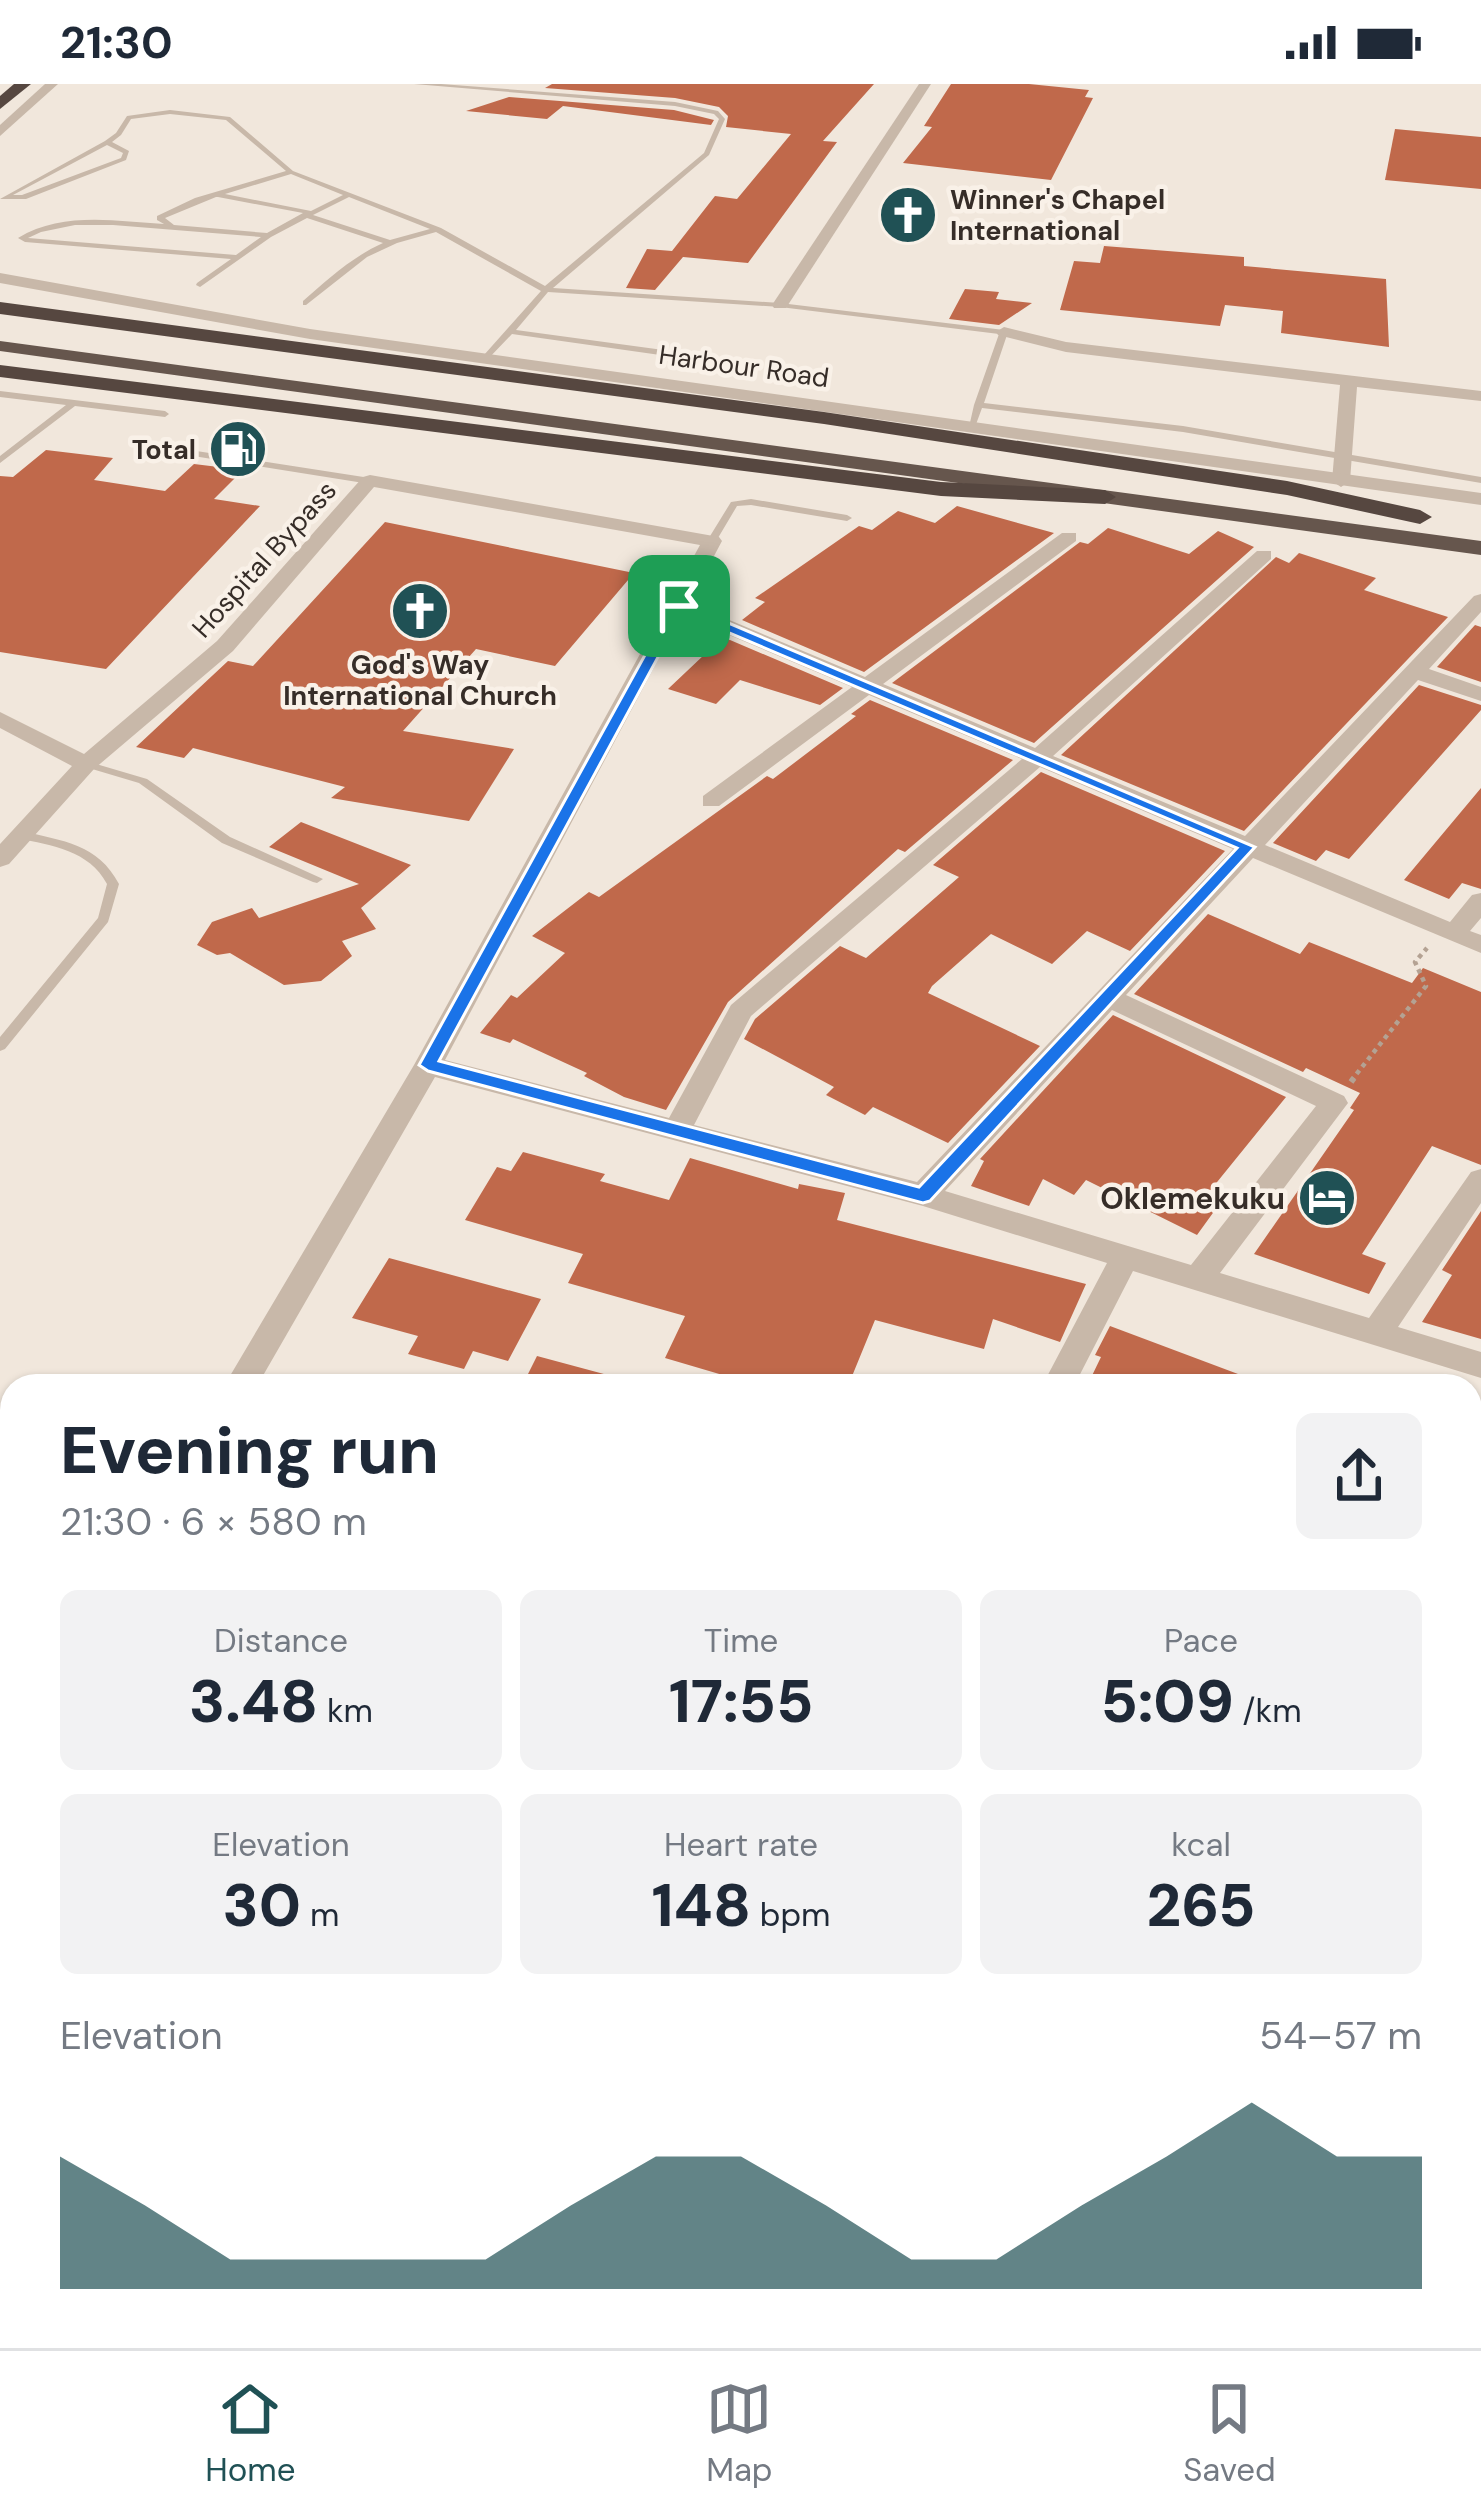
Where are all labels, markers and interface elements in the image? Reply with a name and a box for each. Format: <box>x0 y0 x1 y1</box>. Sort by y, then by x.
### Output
text: 21:30 <box>60 13 173 72</box>
place label: Winner's Chapel International <box>950 182 1165 248</box>
church icon: Winner's Chapel International <box>877 184 939 246</box>
street label: Harbour Road <box>657 337 831 395</box>
fuel station icon: Total <box>207 418 269 480</box>
place label: Total <box>132 432 196 467</box>
street label: Hospital Bypass <box>184 473 344 645</box>
pin <box>628 555 730 657</box>
icon: arrive <box>646 573 712 639</box>
church icon: God's Way International Church <box>389 580 451 642</box>
place label: God's Way International Church <box>283 647 557 713</box>
hotel icon: Oklemekuku <box>1296 1167 1358 1229</box>
place label: Oklemekuku <box>1100 1179 1285 1218</box>
text: Evening run <box>60 1408 439 1493</box>
button: share <box>1296 1413 1422 1539</box>
text: 21:30 · 6 × 580 m <box>60 1496 367 1547</box>
text: Distance <box>214 1619 348 1662</box>
text: Time <box>704 1619 778 1662</box>
text: Pace <box>1164 1619 1238 1662</box>
text: 3.48 <box>189 1662 318 1741</box>
text: 17:55 <box>669 1662 813 1741</box>
text: 5:09 <box>1100 1662 1234 1741</box>
text: km <box>318 1689 373 1732</box>
text: /km <box>1234 1689 1302 1732</box>
text: Elevation <box>212 1823 350 1866</box>
text: Heart rate <box>664 1823 818 1866</box>
text: kcal <box>1171 1823 1231 1866</box>
text: 30 <box>223 1866 301 1945</box>
text: 148 <box>651 1866 751 1945</box>
text: 265 <box>1147 1866 1255 1945</box>
text: m <box>301 1893 339 1936</box>
text: bpm <box>751 1893 831 1936</box>
text: Elevation <box>60 2010 223 2061</box>
text: 54–57 m <box>1259 2010 1422 2061</box>
tab: Home <box>205 2376 296 2491</box>
tab: Map <box>706 2376 773 2491</box>
tab: Saved <box>1183 2376 1276 2491</box>

